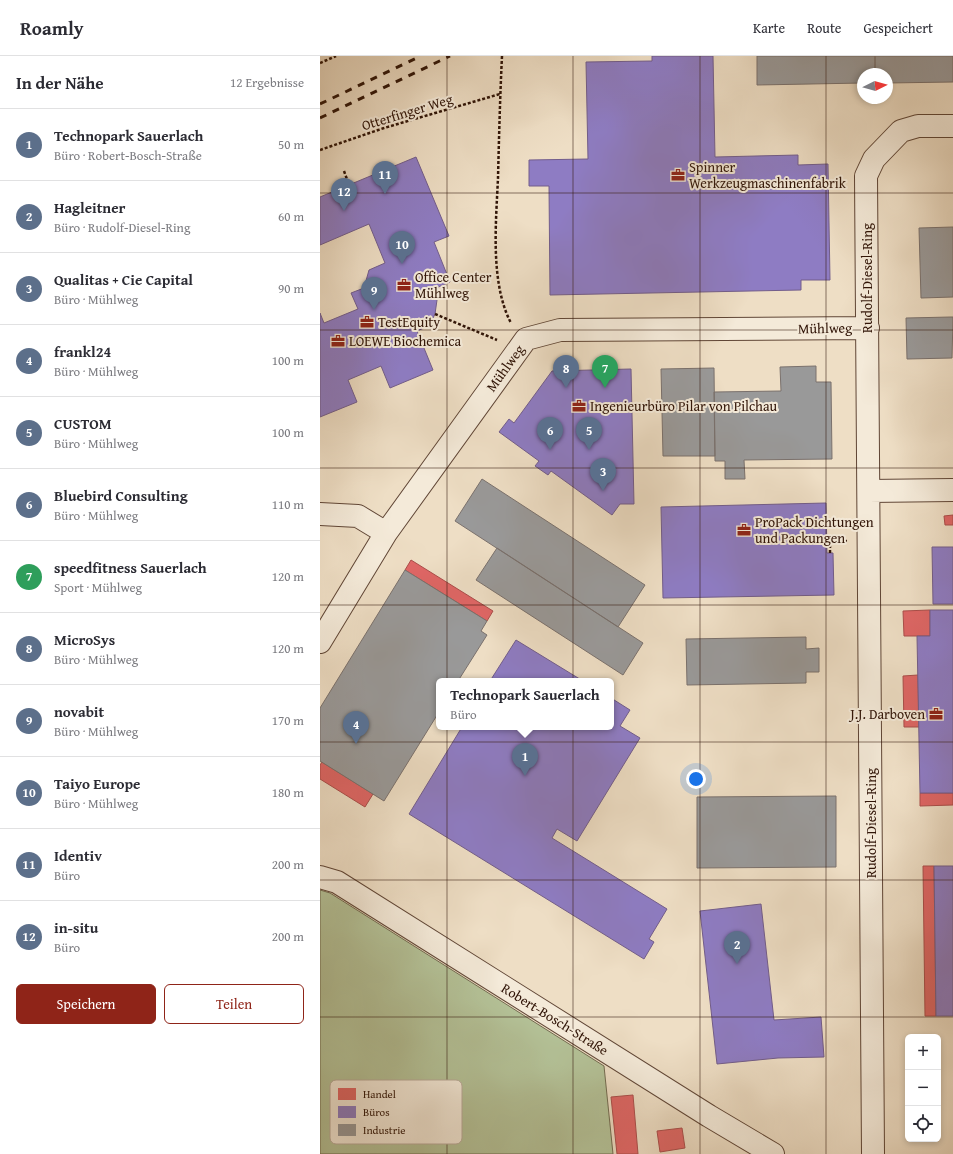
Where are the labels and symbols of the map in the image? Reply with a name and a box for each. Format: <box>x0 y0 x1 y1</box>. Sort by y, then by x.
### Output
north arrow <box>857 68 893 104</box>
street label: Otterfinger Weg <box>359 89 455 135</box>
place label: Spinner Werkzeugmaschinenfabrik <box>689 157 847 193</box>
pin: 11 <box>372 161 398 194</box>
office icon: Spinner Werkzeugmaschinenfabrik <box>670 167 686 183</box>
pin: 12 <box>331 178 357 211</box>
street label: Rudolf-Diesel-Ring <box>857 223 877 333</box>
pin: 10 <box>389 231 415 264</box>
place label: Office Center Mühlweg <box>415 267 492 303</box>
pin: 9 <box>361 277 387 310</box>
office icon: Office Center Mühlweg <box>396 277 412 293</box>
place label: TestEquity <box>378 312 440 332</box>
office icon: TestEquity <box>359 314 375 330</box>
street label: Mühlweg <box>798 318 852 338</box>
place label: LOEWE Biochemica <box>349 331 461 351</box>
office icon: LOEWE Biochemica <box>330 333 346 349</box>
street label: Mühlweg <box>481 340 529 396</box>
pin: 8 <box>553 355 579 388</box>
pin: 7 <box>592 355 618 388</box>
place label: Ingenieurbüro Pilar von Pilchau <box>590 396 778 416</box>
office icon: Ingenieurbüro Pilar von Pilchau <box>571 398 587 414</box>
pin: 6 <box>537 417 563 450</box>
pin: 5 <box>576 417 602 450</box>
pin: 3 <box>590 458 616 491</box>
place label: ProPack Dichtungen und Packungen <box>755 512 874 548</box>
office icon: ProPack Dichtungen und Packungen <box>736 522 752 538</box>
place label: J.J. Darboven <box>848 704 925 724</box>
office icon: J.J. Darboven <box>928 706 944 722</box>
pin: 4 <box>343 711 369 744</box>
pin: 1 <box>512 743 538 776</box>
street label: Rudolf-Diesel-Ring <box>861 768 881 878</box>
your location <box>686 769 706 789</box>
pin: 2 <box>724 931 750 964</box>
street label: Robert-Bosch-Straße <box>498 978 613 1060</box>
legend <box>330 1080 462 1144</box>
text: Handel <box>363 1086 396 1102</box>
text: Büros <box>363 1104 390 1120</box>
text: Industrie <box>363 1122 405 1138</box>

